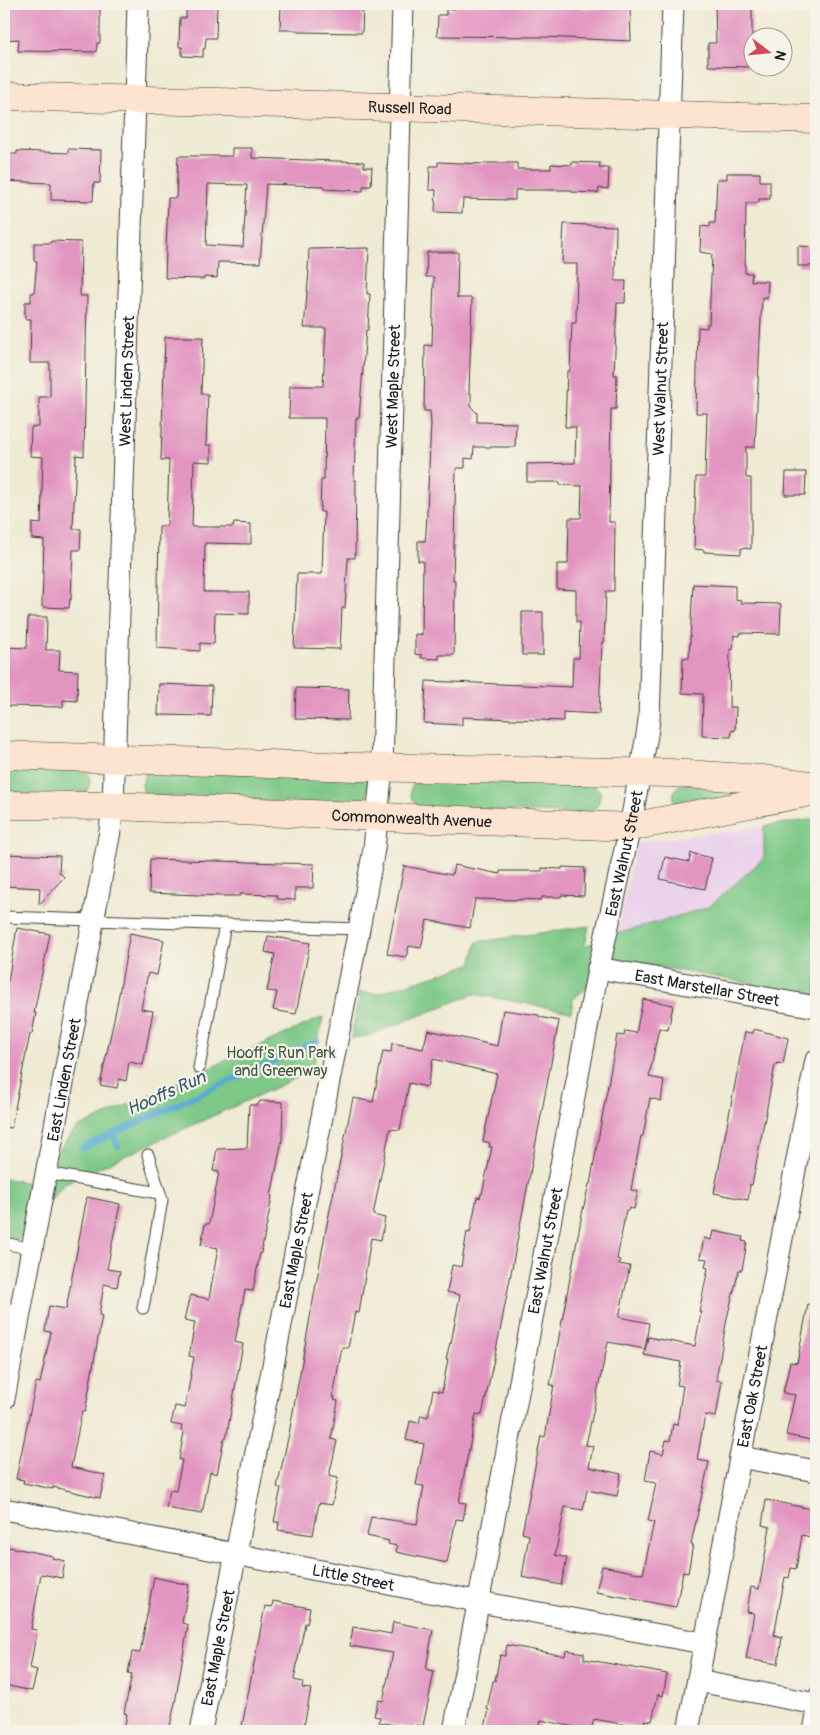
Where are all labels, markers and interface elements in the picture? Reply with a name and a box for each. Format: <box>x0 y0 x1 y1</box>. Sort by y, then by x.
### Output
north arrow <box>742 28 792 78</box>
text: N <box>771 49 789 62</box>
street label: Russell Road <box>368 97 452 120</box>
street label: West Linden Street <box>115 315 139 447</box>
street label: West Walnut Street <box>649 321 673 456</box>
street label: West Maple Street <box>382 324 405 449</box>
street label: East Walnut Street <box>601 788 648 918</box>
street label: Commonwealth Avenue <box>331 806 492 832</box>
street label: East Marstellar Street <box>633 966 782 1011</box>
street label: East Linden Street <box>43 1016 86 1143</box>
park label: Hooff's Run Park and Greenway <box>226 1043 336 1081</box>
water label: Hooffs Run <box>123 1066 210 1121</box>
street label: East Walnut Street <box>524 1185 568 1316</box>
street label: East Maple Street <box>275 1190 318 1310</box>
street label: East Oak Street <box>733 1343 773 1449</box>
street label: Little Street <box>310 1560 397 1596</box>
street label: East Maple Street <box>197 1587 240 1708</box>

